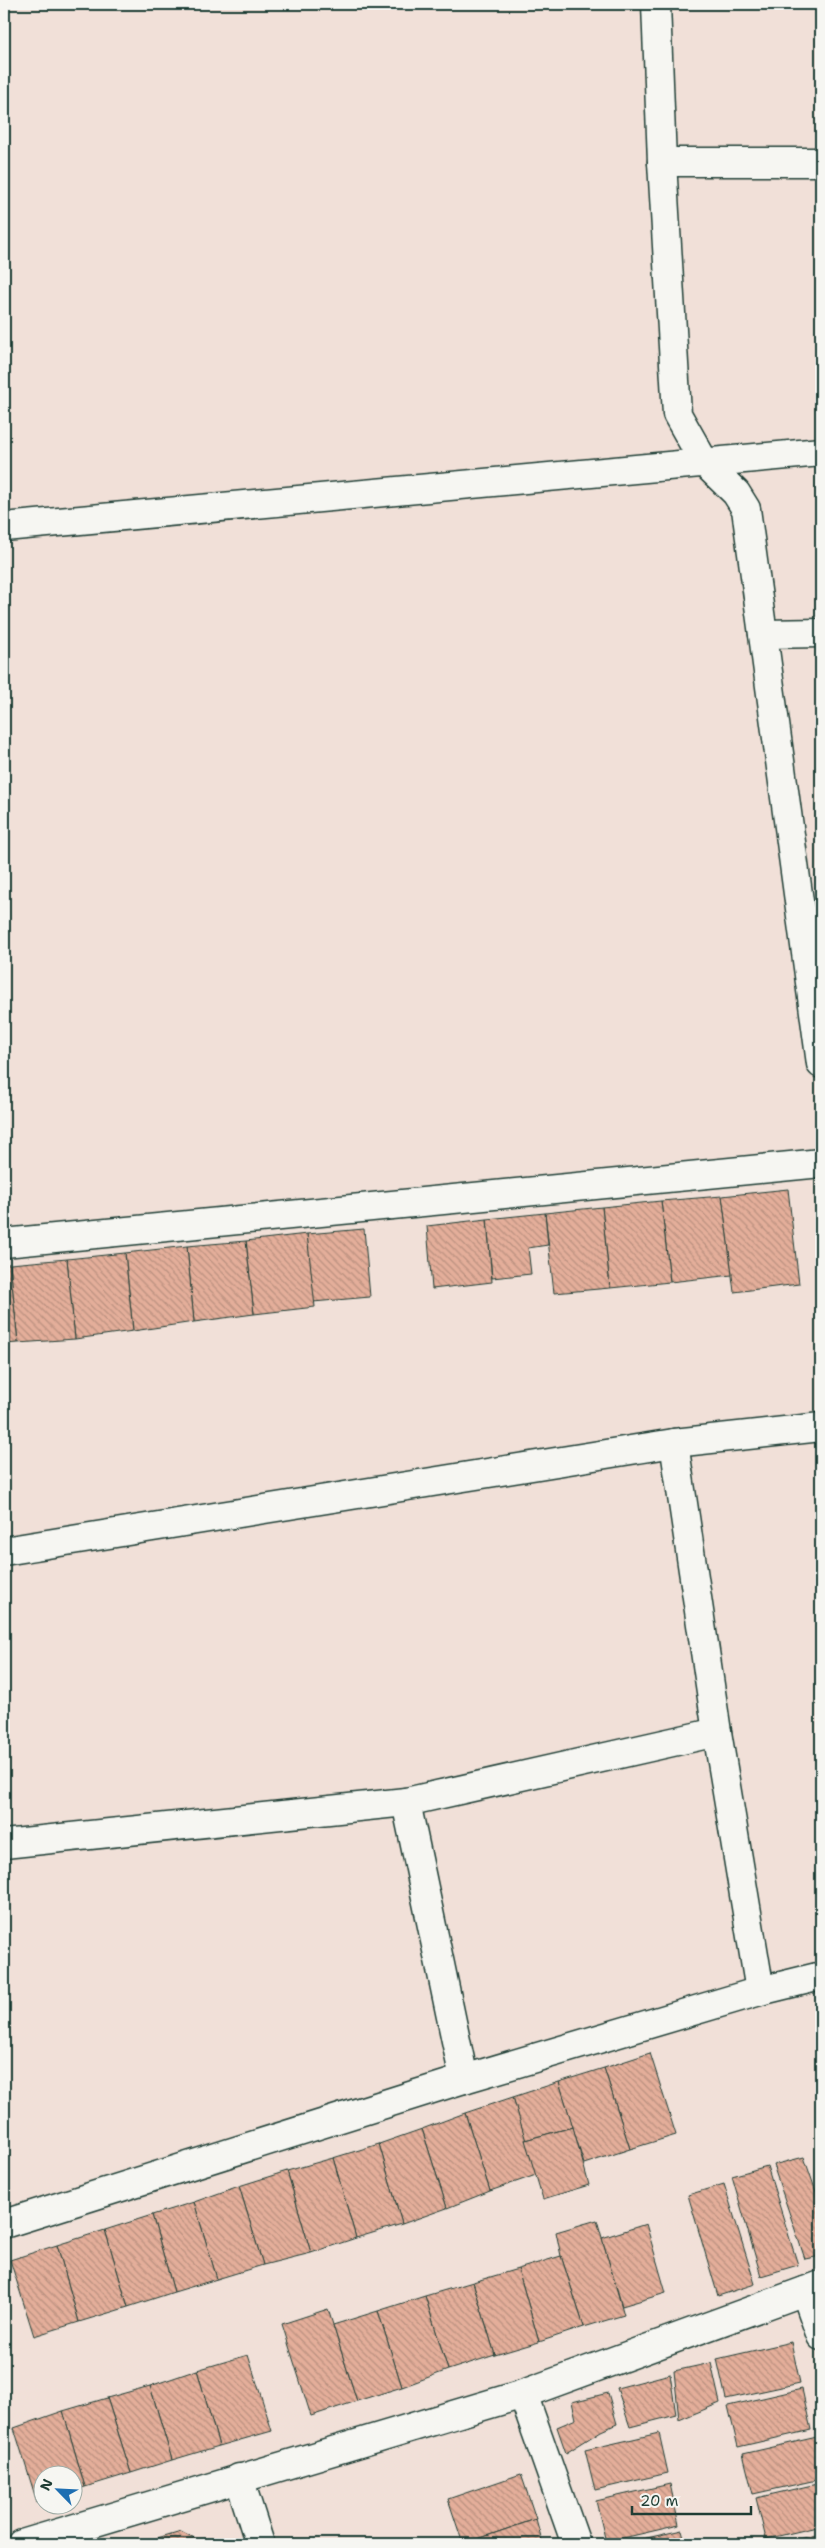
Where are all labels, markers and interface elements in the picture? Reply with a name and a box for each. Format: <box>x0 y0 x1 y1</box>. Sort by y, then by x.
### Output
north arrow <box>32 2466 82 2516</box>
text: N <box>36 2476 57 2493</box>
scale bar <box>632 2483 751 2515</box>
text: 20 m <box>640 2491 679 2511</box>

